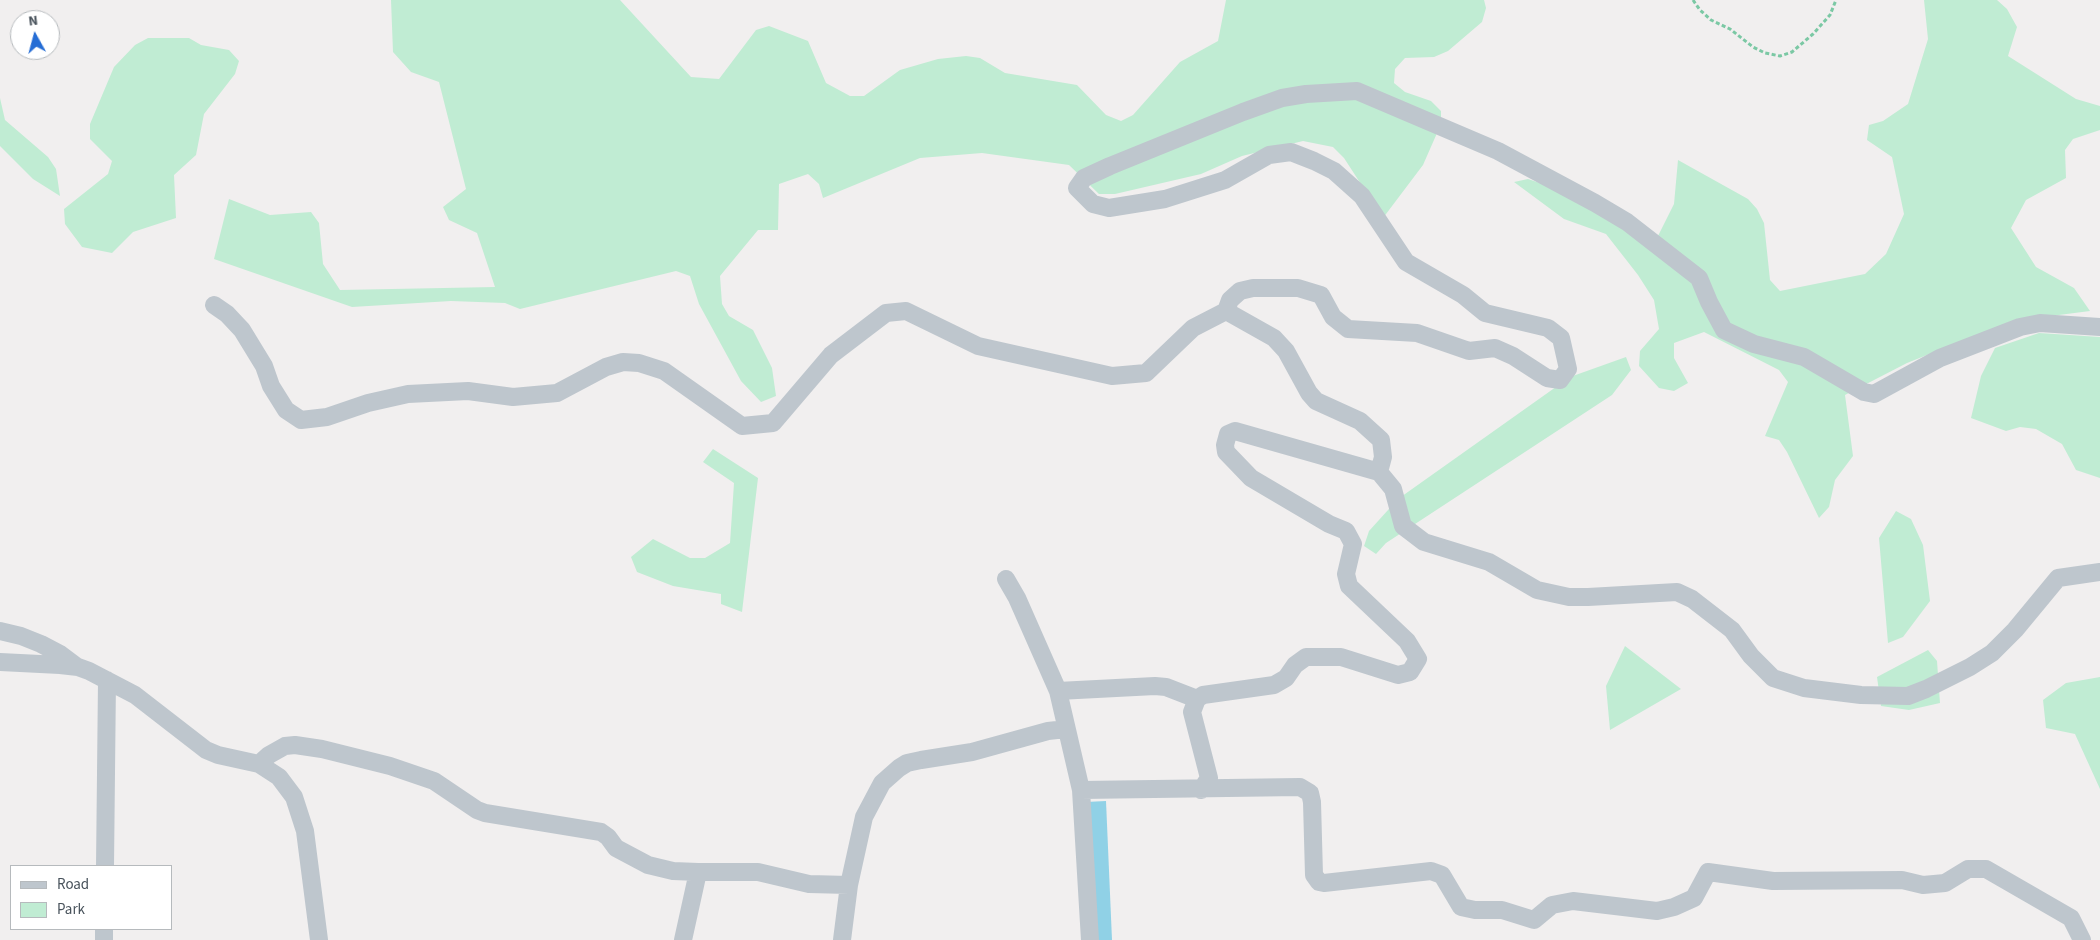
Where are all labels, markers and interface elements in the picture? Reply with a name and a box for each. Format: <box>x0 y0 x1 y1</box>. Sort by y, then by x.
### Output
north arrow <box>10 10 60 60</box>
text: N <box>27 11 39 32</box>
legend <box>10 865 172 930</box>
text: Road <box>57 874 89 895</box>
text: Park <box>57 899 85 920</box>

